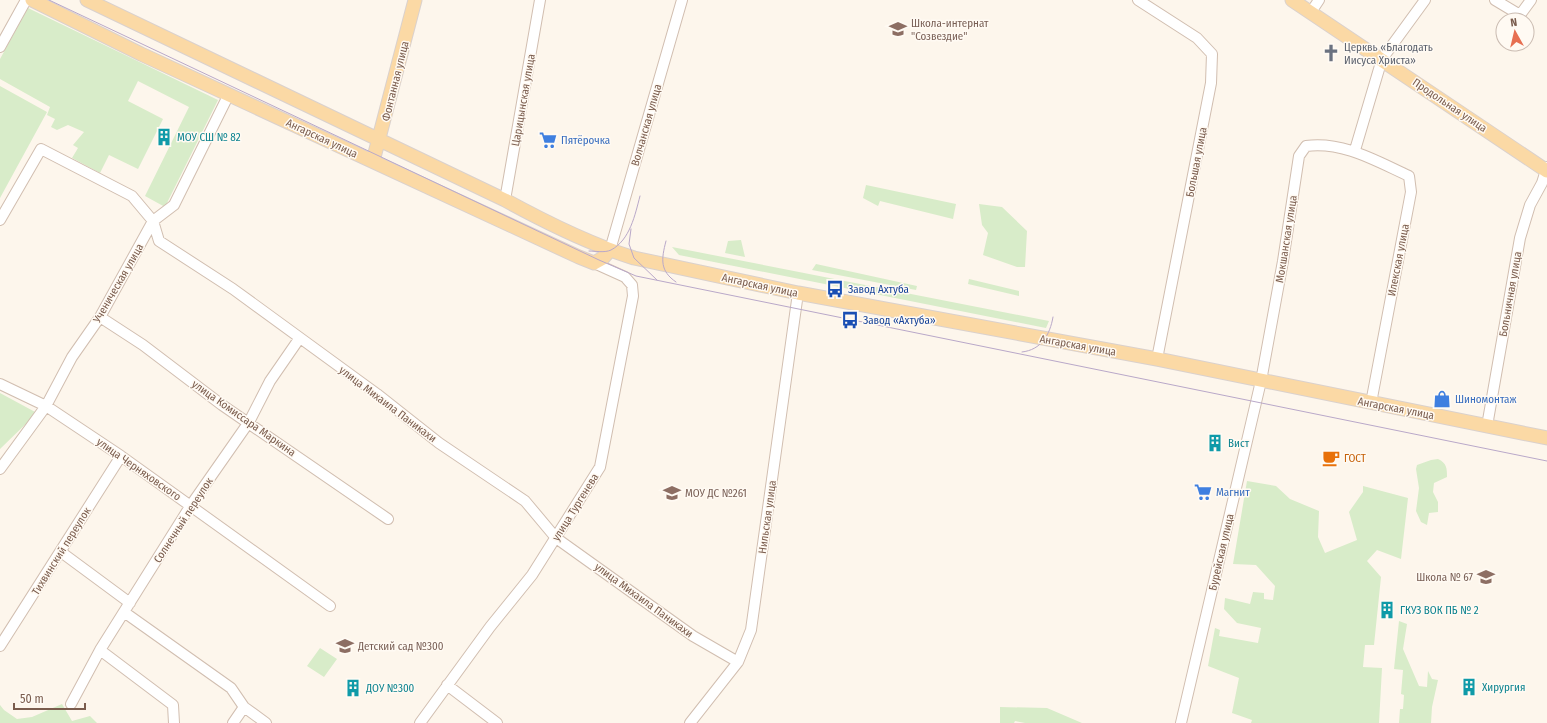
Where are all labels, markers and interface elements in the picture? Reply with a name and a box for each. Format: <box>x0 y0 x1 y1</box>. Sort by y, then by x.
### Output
north arrow <box>1495 12 1535 52</box>
text: N <box>1510 16 1518 29</box>
place label: Школа-интернат "Созвездие" <box>911 17 989 43</box>
school or university icon: Школа-интернат "Созвездие" <box>888 19 908 39</box>
street label: Фонтанная улица <box>379 40 412 122</box>
place label: Церквь «Благодать Иисуса Христа» <box>1344 41 1433 67</box>
church icon: Церквь «Благодать Иисуса Христа» <box>1321 43 1341 63</box>
street label: Царицынская улица <box>509 53 538 147</box>
street label: Продольная улица <box>1410 76 1489 135</box>
street label: Волчанская улица <box>629 83 664 168</box>
street label: Ангарская улица <box>284 116 360 161</box>
street label: Большая улица <box>1183 126 1210 198</box>
building icon: МОУ СШ № 82 <box>154 127 174 147</box>
supermarket icon: Пятёрочка <box>538 130 558 150</box>
place label: МОУ СШ № 82 <box>177 131 241 144</box>
place label: Пятёрочка <box>561 134 610 147</box>
street label: Мокшанская улица <box>1273 194 1300 284</box>
street label: Илекская улица <box>1385 223 1412 297</box>
street label: Ученическая улица <box>90 241 146 326</box>
street label: Больничная улица <box>1497 250 1524 338</box>
street label: Ангарская улица <box>721 271 799 300</box>
bus stop icon: Завод Ахтуба <box>825 279 845 299</box>
place label: Завод Ахтуба <box>848 283 909 296</box>
bus stop icon: Завод «Ахтуба» <box>840 310 860 330</box>
place label: Завод «Ахтуба» <box>863 314 936 327</box>
street label: Ангарская улица <box>1039 332 1117 359</box>
street label: улица Михаила Паникахи <box>337 364 439 445</box>
street label: улица Комиссара Маркина <box>189 378 298 459</box>
shop icon: Шиномонтаж <box>1432 389 1452 409</box>
place label: Шиномонтаж <box>1455 393 1516 406</box>
street label: Ангарская улица <box>1357 395 1435 422</box>
building icon: Вист <box>1205 433 1225 453</box>
street label: улица Черняховского <box>94 435 184 504</box>
place label: Вист <box>1228 437 1250 450</box>
cafe icon: ГОСТ <box>1321 448 1341 468</box>
place label: ГОСТ <box>1344 452 1367 465</box>
street label: улица Тургенева <box>549 471 601 543</box>
street label: Солнечный переулок <box>151 475 216 565</box>
street label: Нильская улица <box>756 480 779 555</box>
supermarket icon: Магнит <box>1193 482 1213 502</box>
school or university icon: МОУ ДС №261 <box>662 483 682 503</box>
place label: Магнит <box>1216 486 1250 499</box>
place label: МОУ ДС №261 <box>685 487 747 500</box>
street label: Тихвинский переулок <box>29 504 94 598</box>
street label: Бурейская улица <box>1206 512 1237 592</box>
street label: улица Михаила Паникахи <box>592 560 695 640</box>
school or university icon: Школа № 67 <box>1476 567 1496 587</box>
place label: Школа № 67 <box>1416 571 1474 584</box>
building icon: ГКУЗ ВОК ПБ № 2 <box>1377 600 1397 620</box>
place label: ГКУЗ ВОК ПБ № 2 <box>1400 604 1479 617</box>
school or university icon: Детский сад №300 <box>335 636 355 656</box>
place label: Детский сад №300 <box>357 640 444 653</box>
building icon: Хирургия <box>1459 677 1479 697</box>
building icon: ДОУ №300 <box>343 678 363 698</box>
place label: Хирургия <box>1482 681 1525 694</box>
place label: ДОУ №300 <box>365 682 415 695</box>
scale bar <box>14 685 85 711</box>
text: 50 m <box>20 692 44 706</box>

